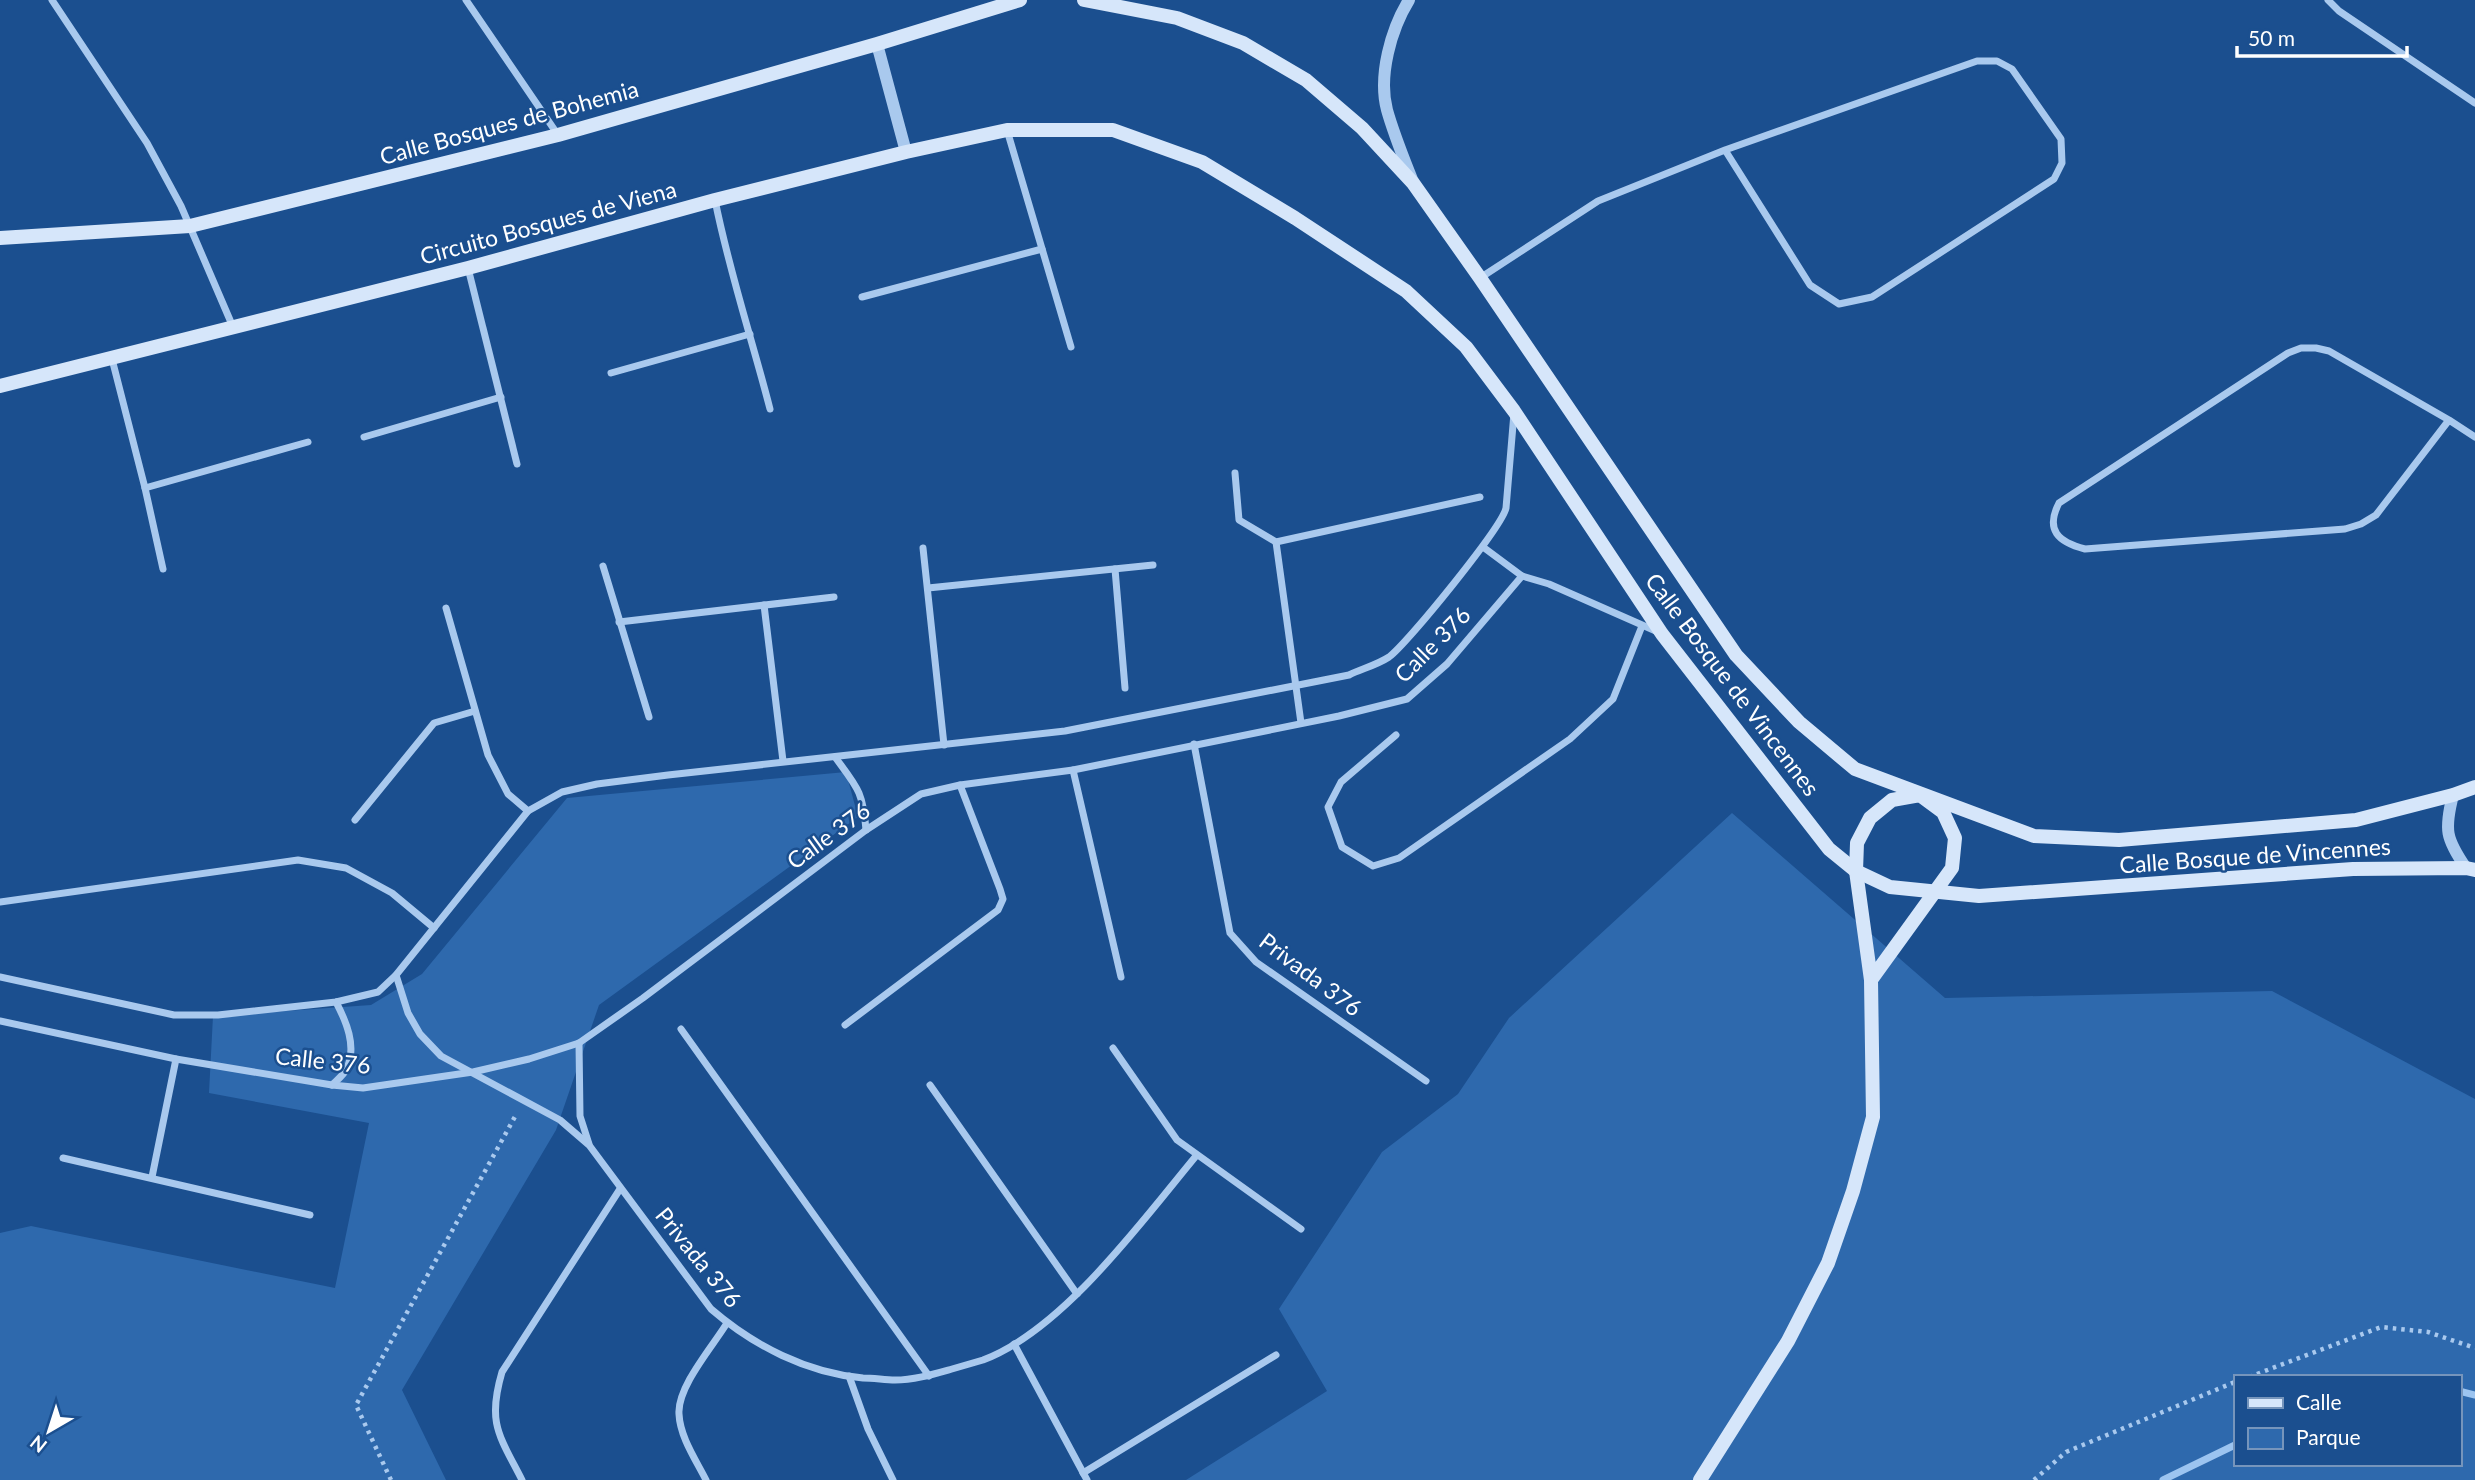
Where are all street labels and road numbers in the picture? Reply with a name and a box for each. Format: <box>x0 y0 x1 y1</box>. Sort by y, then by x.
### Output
street label: Calle Bosques de Bohemia <box>377 74 641 170</box>
street label: Circuito Bosques de Viena <box>417 174 679 270</box>
street label: Calle Bosque de Vincennes <box>1640 567 1826 801</box>
street label: Calle 376 <box>1388 600 1476 688</box>
street label: Calle 376 <box>781 796 875 874</box>
street label: Calle Bosque de Vincennes <box>2118 832 2392 878</box>
street label: Privada 376 <box>1254 926 1368 1022</box>
street label: Calle 376 <box>274 1041 372 1079</box>
street label: Privada 376 <box>650 1201 748 1313</box>

